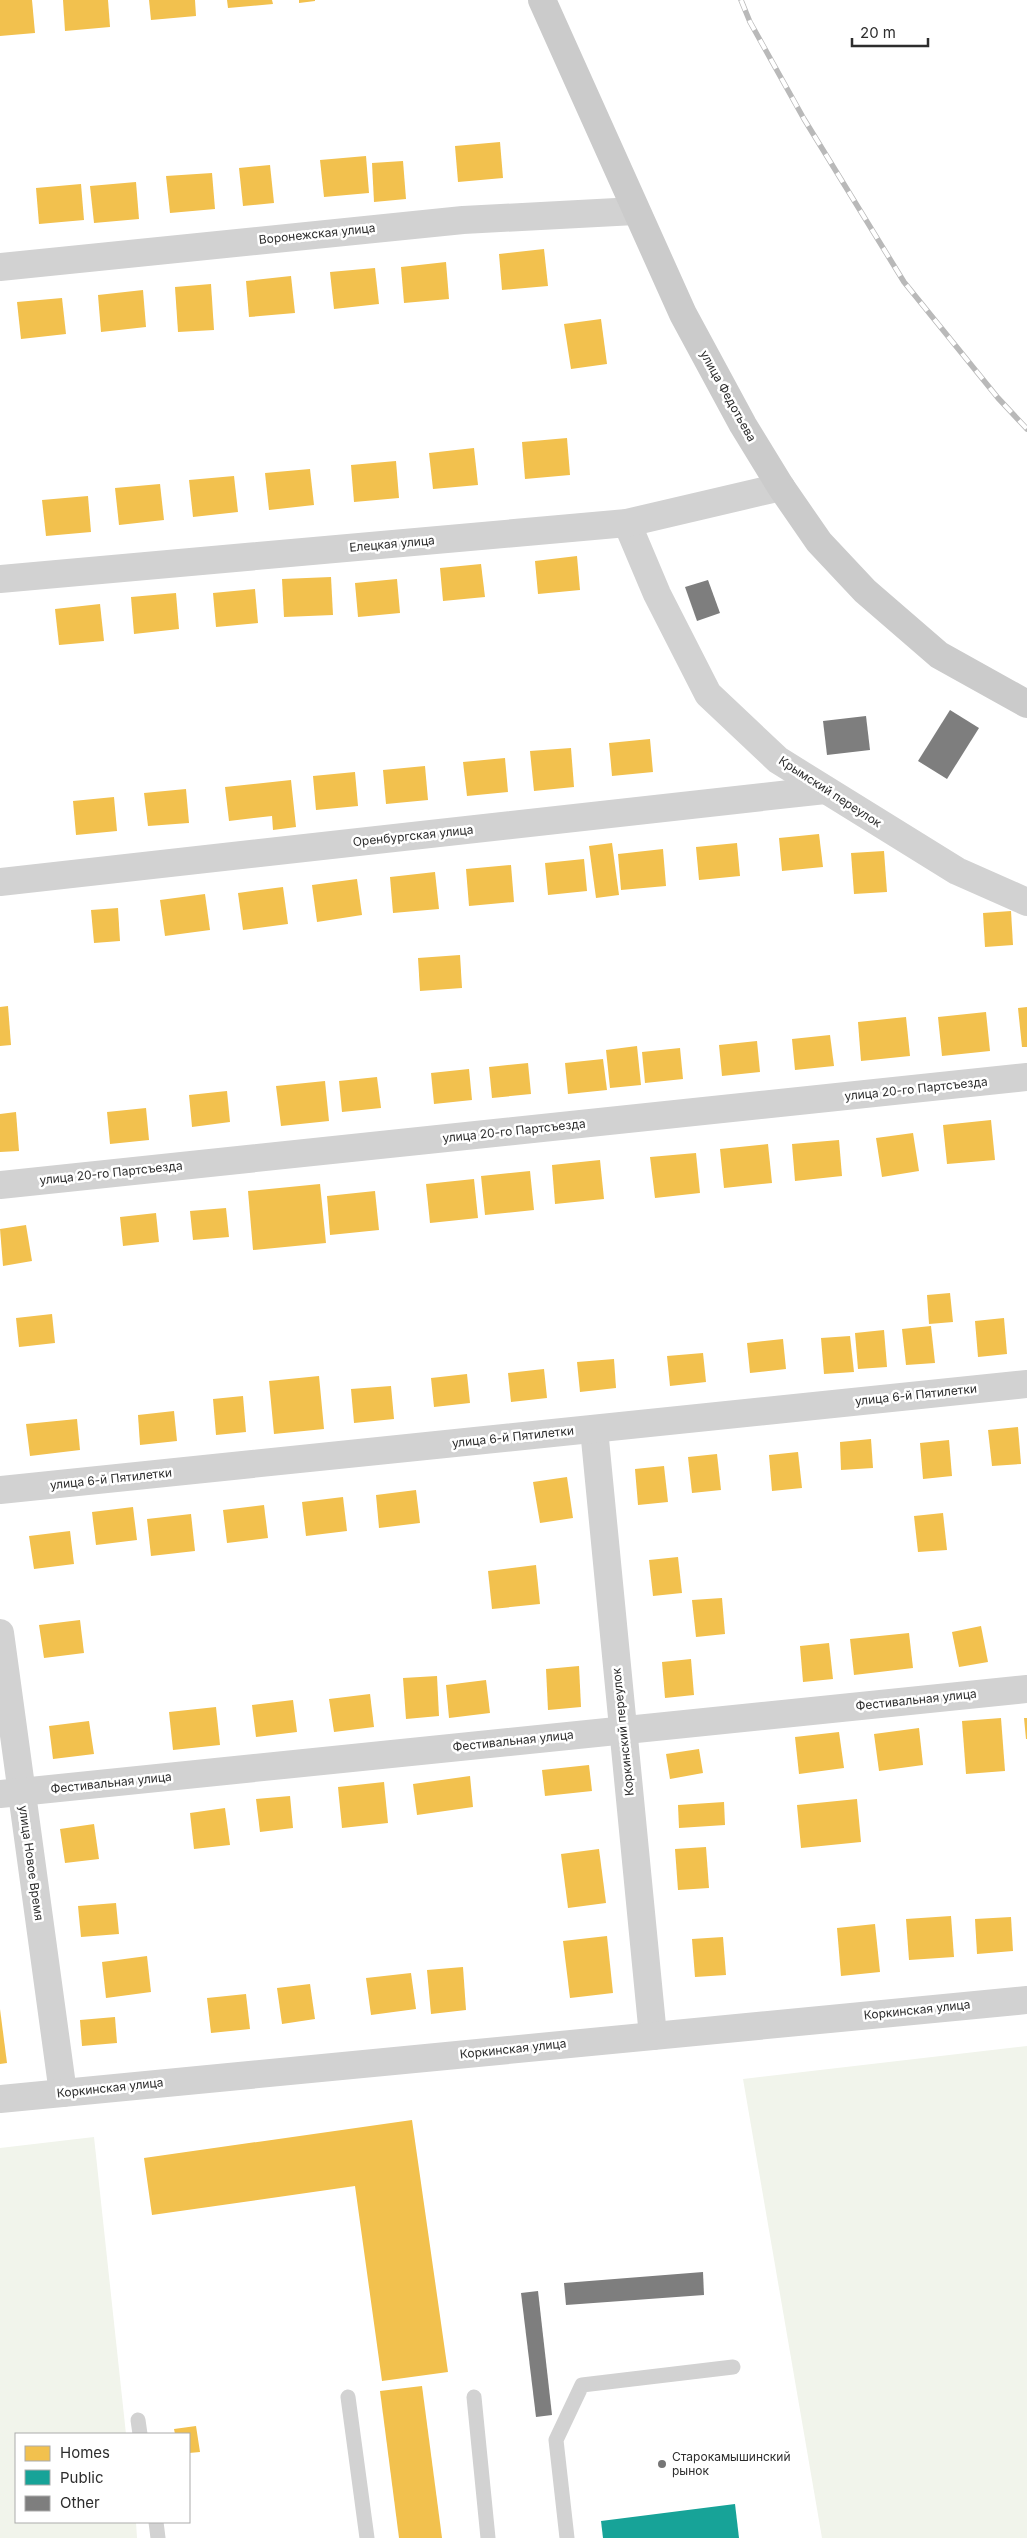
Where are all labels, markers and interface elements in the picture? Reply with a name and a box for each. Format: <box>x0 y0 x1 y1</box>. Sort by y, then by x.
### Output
scale bar <box>852 15 928 47</box>
text: 20 m <box>860 23 896 42</box>
street label: Воронежская улица <box>258 220 376 247</box>
street label: улица Федотьева <box>697 347 760 444</box>
street label: Елецкая улица <box>349 532 435 555</box>
street label: Крымский переулок <box>776 753 885 831</box>
street label: Оренбургская улица <box>352 822 474 849</box>
street label: улица 20-го Партсъезда <box>844 1074 988 1103</box>
street label: улица 20-го Партсъезда <box>442 1116 586 1145</box>
street label: улица 20-го Партсъезда <box>39 1158 183 1187</box>
street label: улица 6-й Пятилетки <box>854 1381 978 1408</box>
street label: улица 6-й Пятилетки <box>451 1423 575 1450</box>
street label: улица 6-й Пятилетки <box>49 1465 173 1492</box>
street label: Коркинский переулок <box>608 1667 637 1797</box>
street label: Фестивальная улица <box>855 1686 977 1713</box>
street label: Фестивальная улица <box>452 1727 574 1754</box>
street label: Фестивальная улица <box>50 1769 172 1796</box>
street label: улица Новое Время <box>16 1804 47 1921</box>
street label: Коркинская улица <box>863 1996 971 2023</box>
street label: Коркинская улица <box>459 2035 567 2062</box>
street label: Коркинская улица <box>56 2074 164 2101</box>
legend <box>15 2433 190 2523</box>
text: Homes <box>60 2443 110 2462</box>
place label: Старокамышинский рынок <box>672 2449 791 2478</box>
marker: Старокамышинский рынок <box>656 2458 668 2470</box>
text: Public <box>60 2468 103 2487</box>
text: Other <box>60 2493 100 2512</box>

